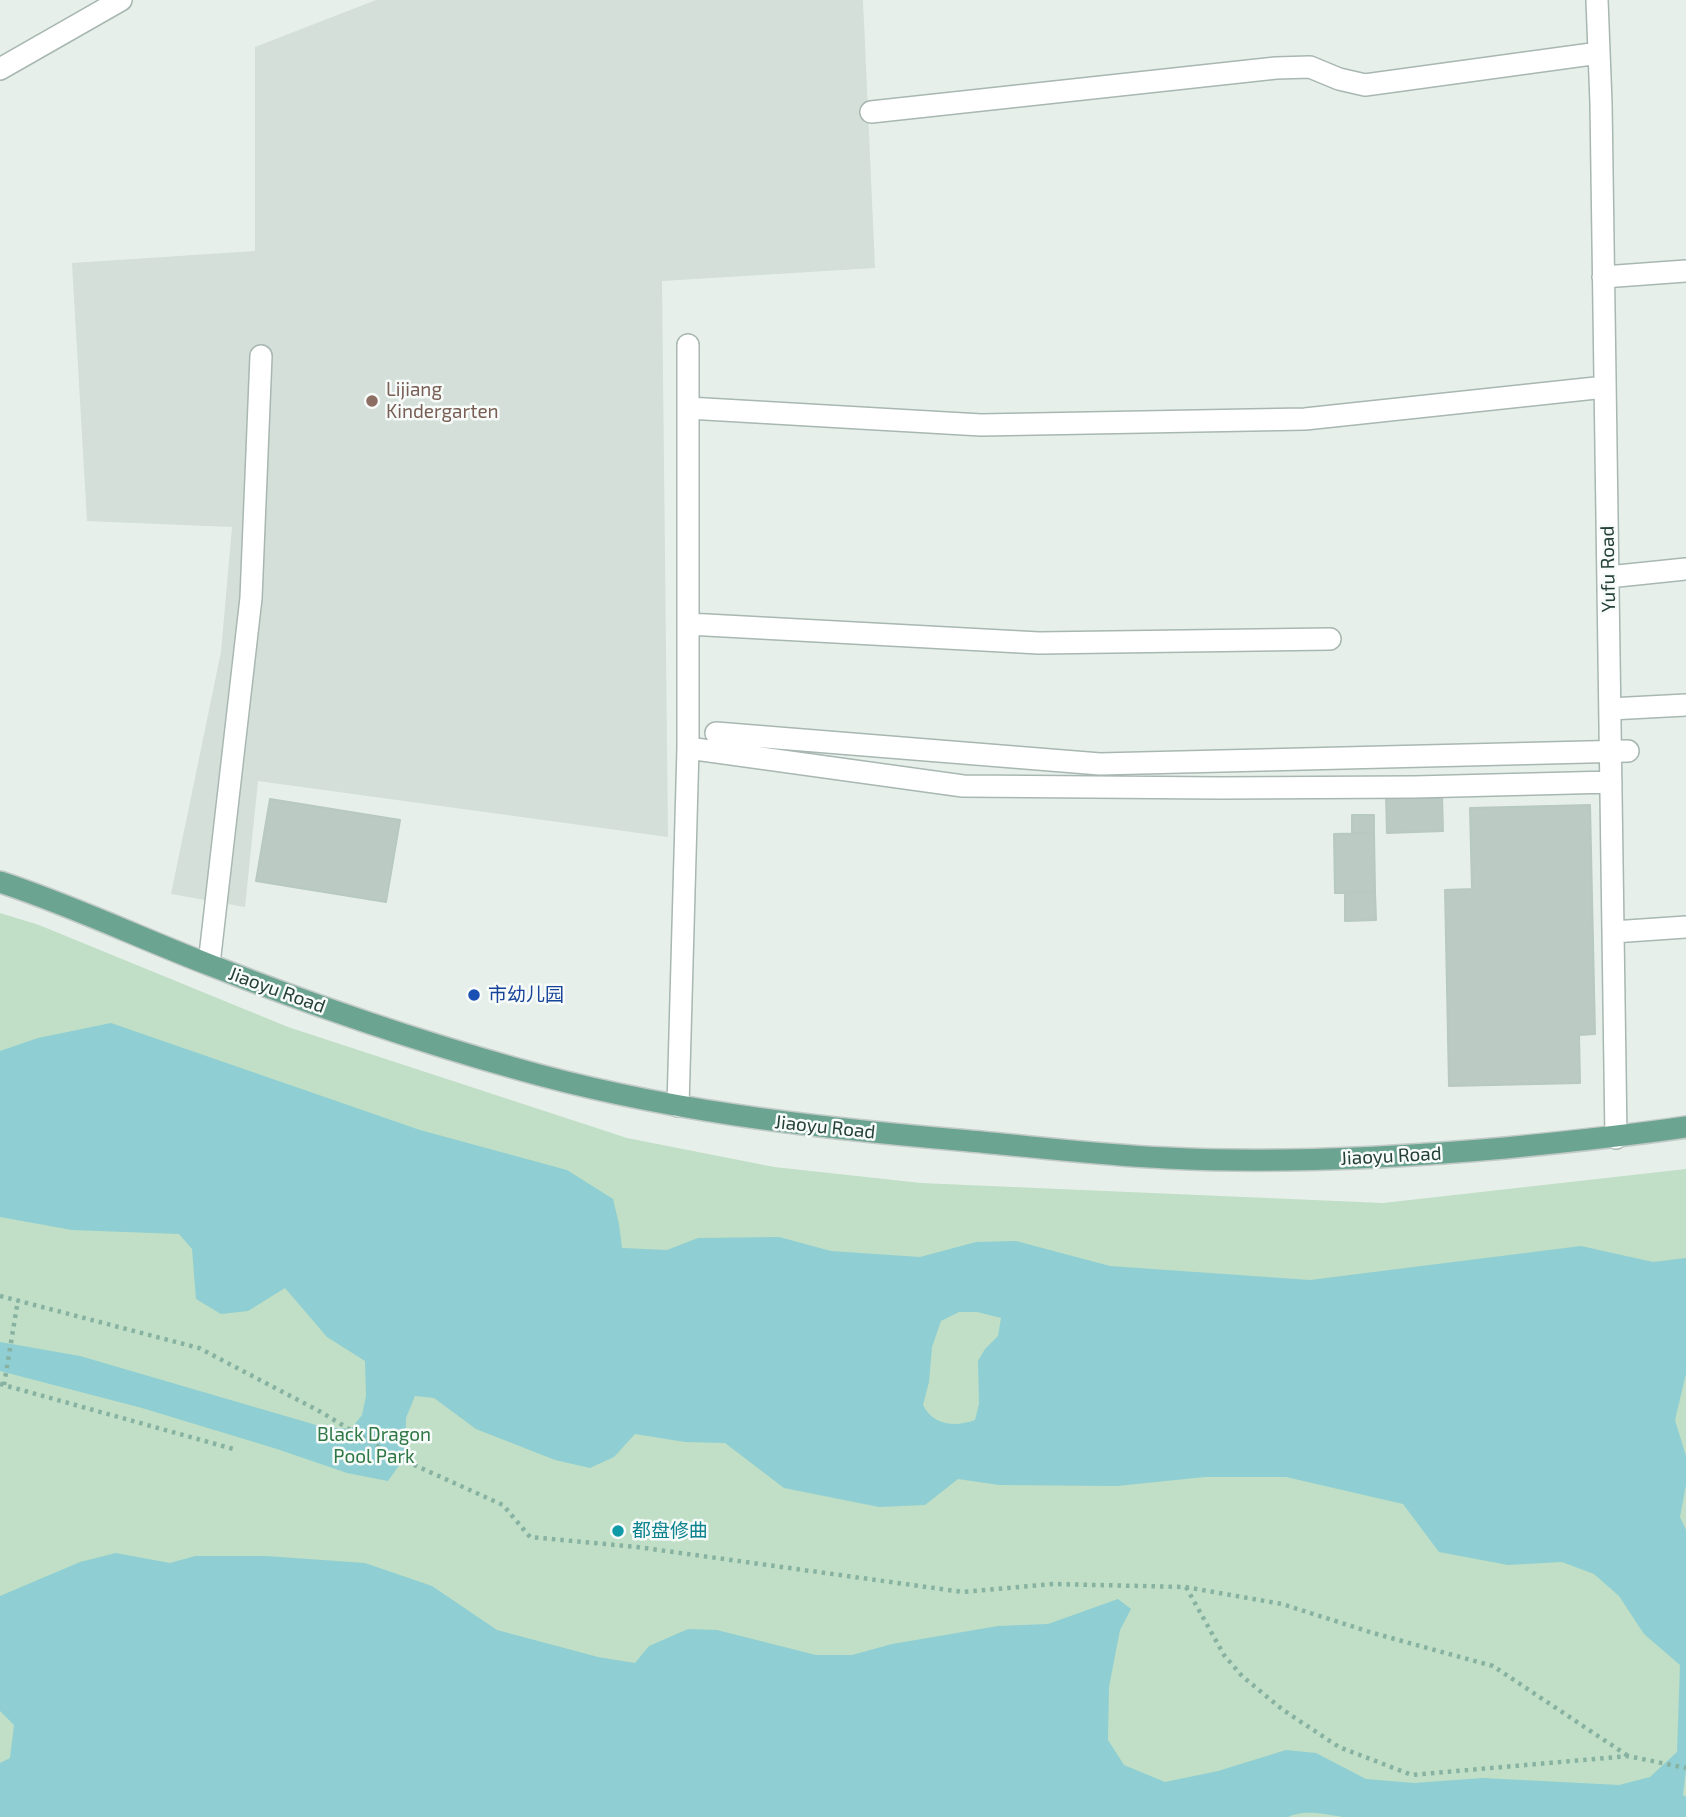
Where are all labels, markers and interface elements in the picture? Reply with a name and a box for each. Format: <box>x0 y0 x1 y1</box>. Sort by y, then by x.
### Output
place label: Lijiang Kindergarten <box>386 379 499 423</box>
marker: Lijiang Kindergarten <box>364 393 380 409</box>
street label: Yufu Road <box>1596 525 1620 613</box>
street label: Jiaoyu Road <box>226 962 328 1018</box>
place label: 市幼儿园 <box>488 984 564 1006</box>
marker: 市幼儿园 <box>466 987 482 1003</box>
street label: Jiaoyu Road <box>774 1110 876 1144</box>
street label: Jiaoyu Road <box>1340 1142 1442 1170</box>
park label: Black Dragon Pool Park <box>317 1424 431 1468</box>
place label: 都盘修曲 <box>632 1520 708 1542</box>
marker: 都盘修曲 <box>610 1523 626 1539</box>

